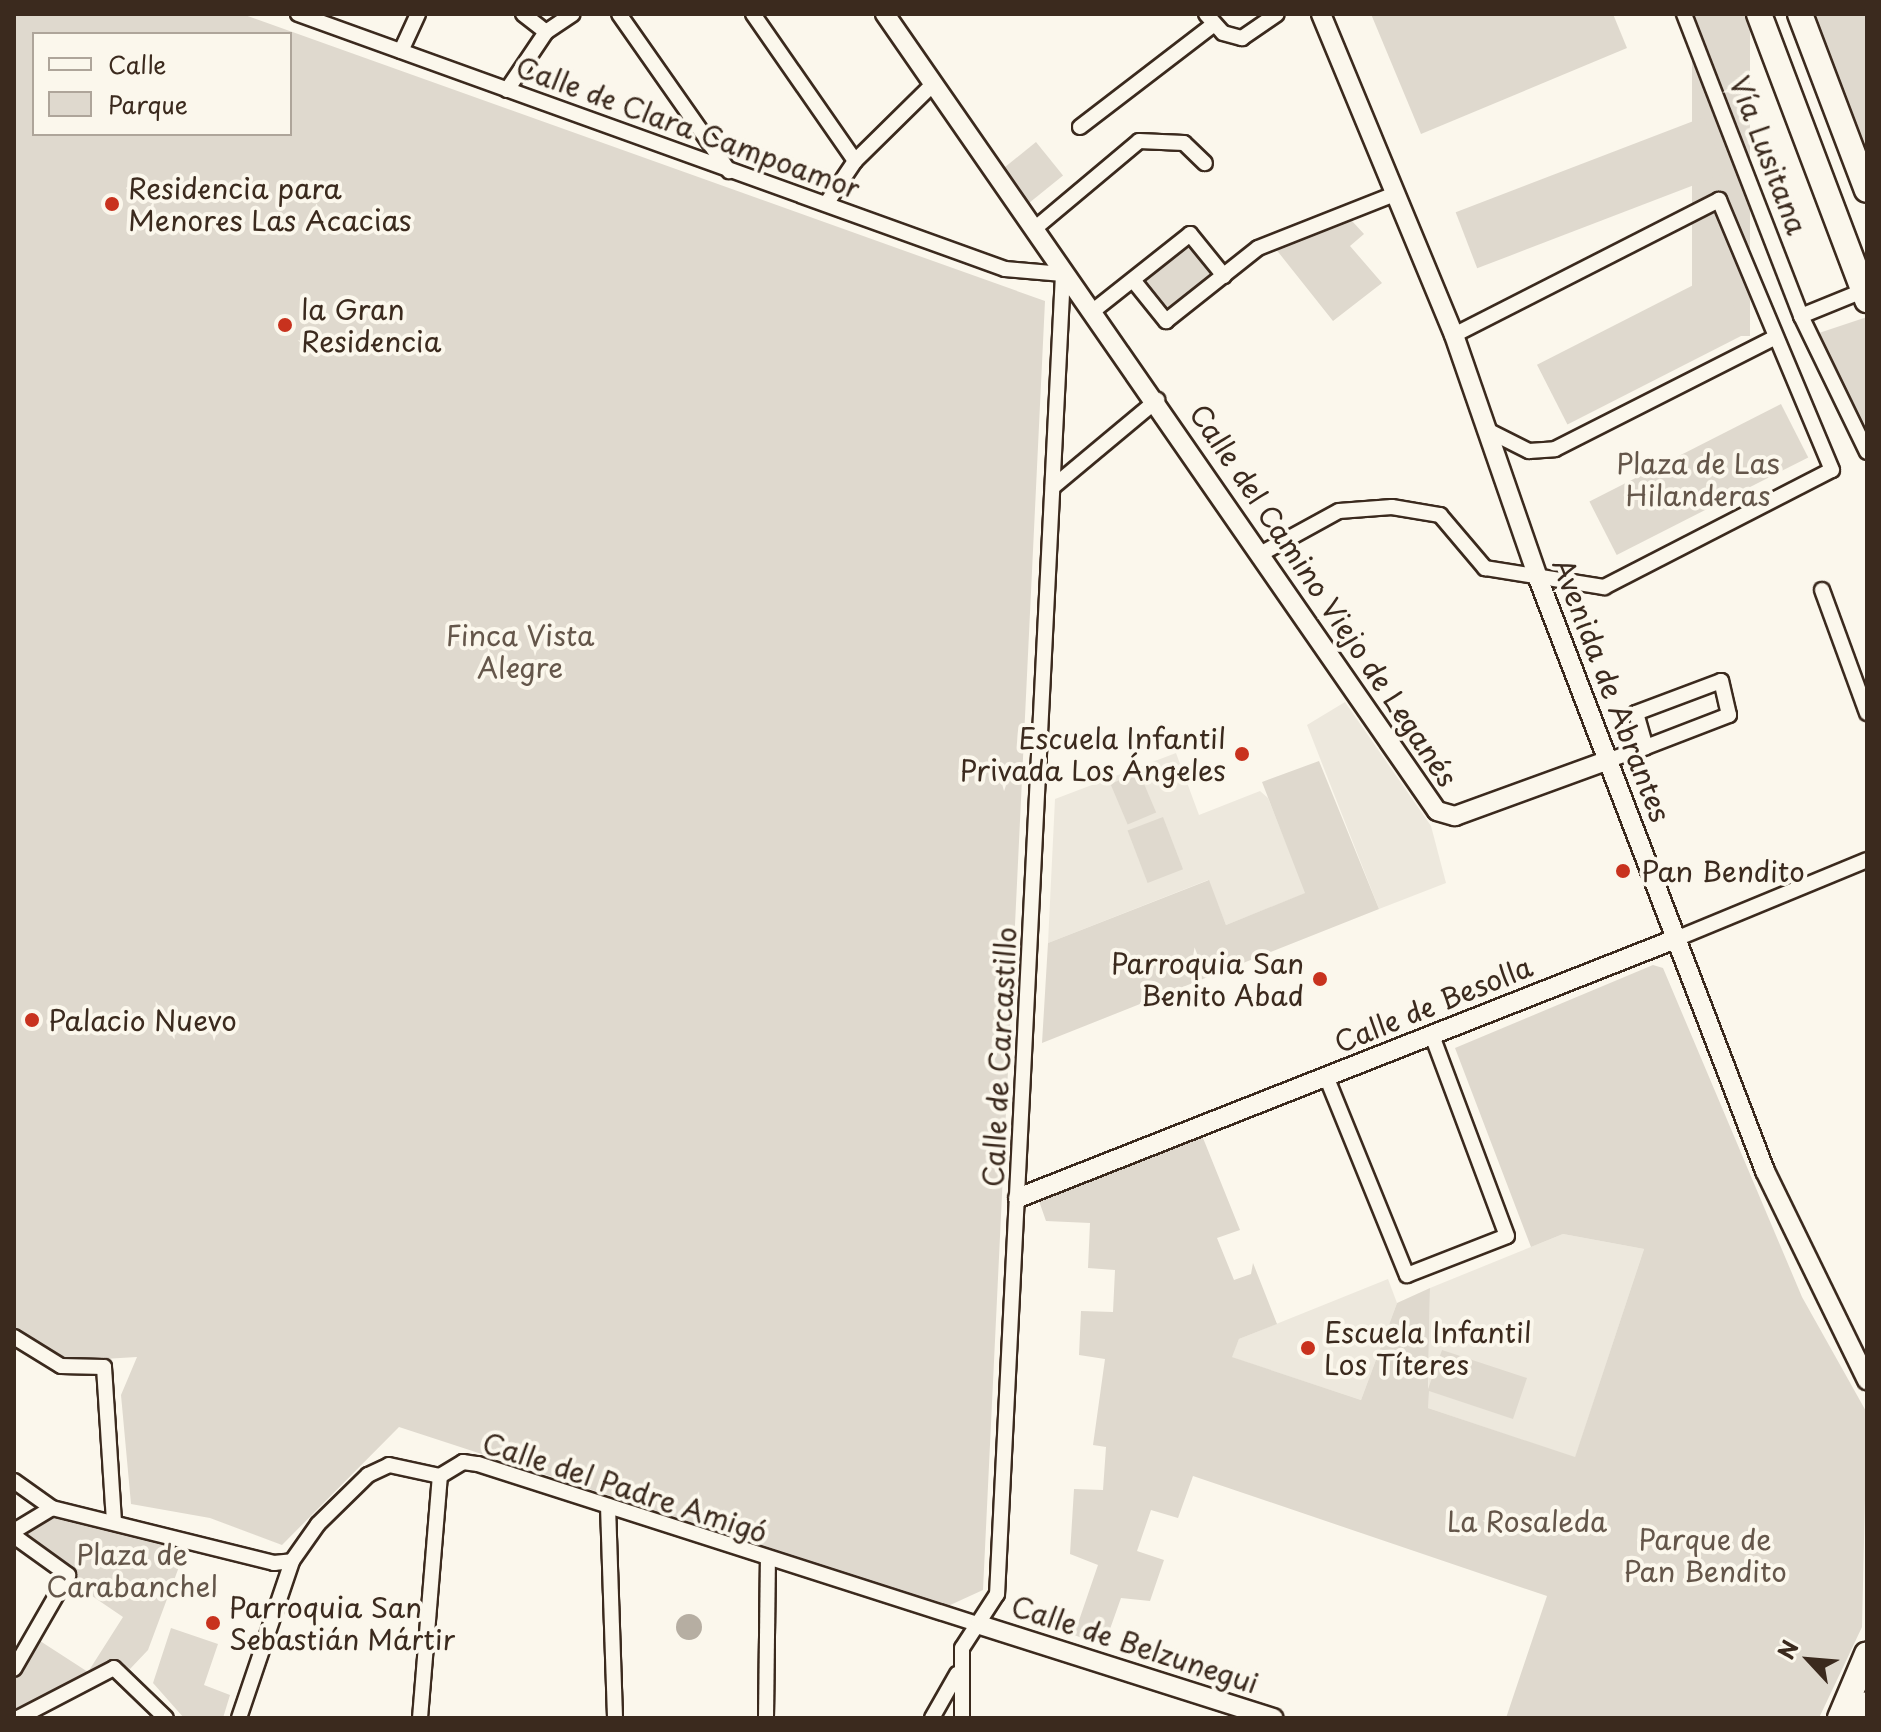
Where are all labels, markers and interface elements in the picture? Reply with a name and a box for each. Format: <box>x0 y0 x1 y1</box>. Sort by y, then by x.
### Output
legend <box>32 32 292 136</box>
text: Calle <box>108 46 166 82</box>
street label: Calle de Clara Campoamor <box>509 48 867 206</box>
street label: Vía Lusitana <box>1724 71 1814 239</box>
text: Parque <box>108 86 188 122</box>
place label: Residencia para Menores Las Acacias <box>128 171 415 237</box>
marker: Residencia para Menores Las Acacias <box>103 195 121 213</box>
place label: la Gran Residencia <box>301 292 441 358</box>
marker: la Gran Residencia <box>276 316 294 334</box>
street label: Calle del Camino Viejo de Leganés <box>1182 396 1466 794</box>
park label: Plaza de Las Hilanderas <box>1614 446 1782 512</box>
street label: Avenida de Abrantes <box>1546 553 1678 827</box>
park label: Finca Vista Alegre <box>446 618 594 684</box>
place label: Escuela Infantil Privada Los Ángeles <box>955 721 1226 787</box>
marker: Escuela Infantil Privada Los Ángeles <box>1233 745 1251 763</box>
place label: Pan Bendito <box>1641 854 1803 888</box>
marker: Pan Bendito <box>1612 860 1634 882</box>
street label: Calle de Carcastillo <box>975 924 1023 1190</box>
place label: Parroquia San Benito Abad <box>1112 946 1304 1012</box>
street label: Calle de Besolla <box>1328 948 1538 1060</box>
marker: Parroquia San Benito Abad <box>1311 970 1329 988</box>
place label: Palacio Nuevo <box>48 1003 237 1037</box>
marker: Palacio Nuevo <box>23 1011 41 1029</box>
place label: Escuela Infantil Los Títeres <box>1324 1315 1532 1381</box>
marker: Escuela Infantil Los Títeres <box>1299 1339 1317 1357</box>
street label: Calle del Padre Amigó <box>478 1425 772 1549</box>
park label: La Rosaleda <box>1446 1504 1608 1538</box>
park label: Parque de Pan Bendito <box>1624 1522 1786 1588</box>
park label: Plaza de Carabanchel <box>46 1537 218 1603</box>
street label: Calle de Belzunegui <box>1006 1588 1264 1700</box>
place label: Parroquia San Sebastián Mártir <box>229 1590 456 1656</box>
marker: Parroquia San Sebastián Mártir <box>204 1614 222 1632</box>
north arrow <box>1769 1620 1849 1700</box>
text: N <box>1768 1634 1806 1664</box>

